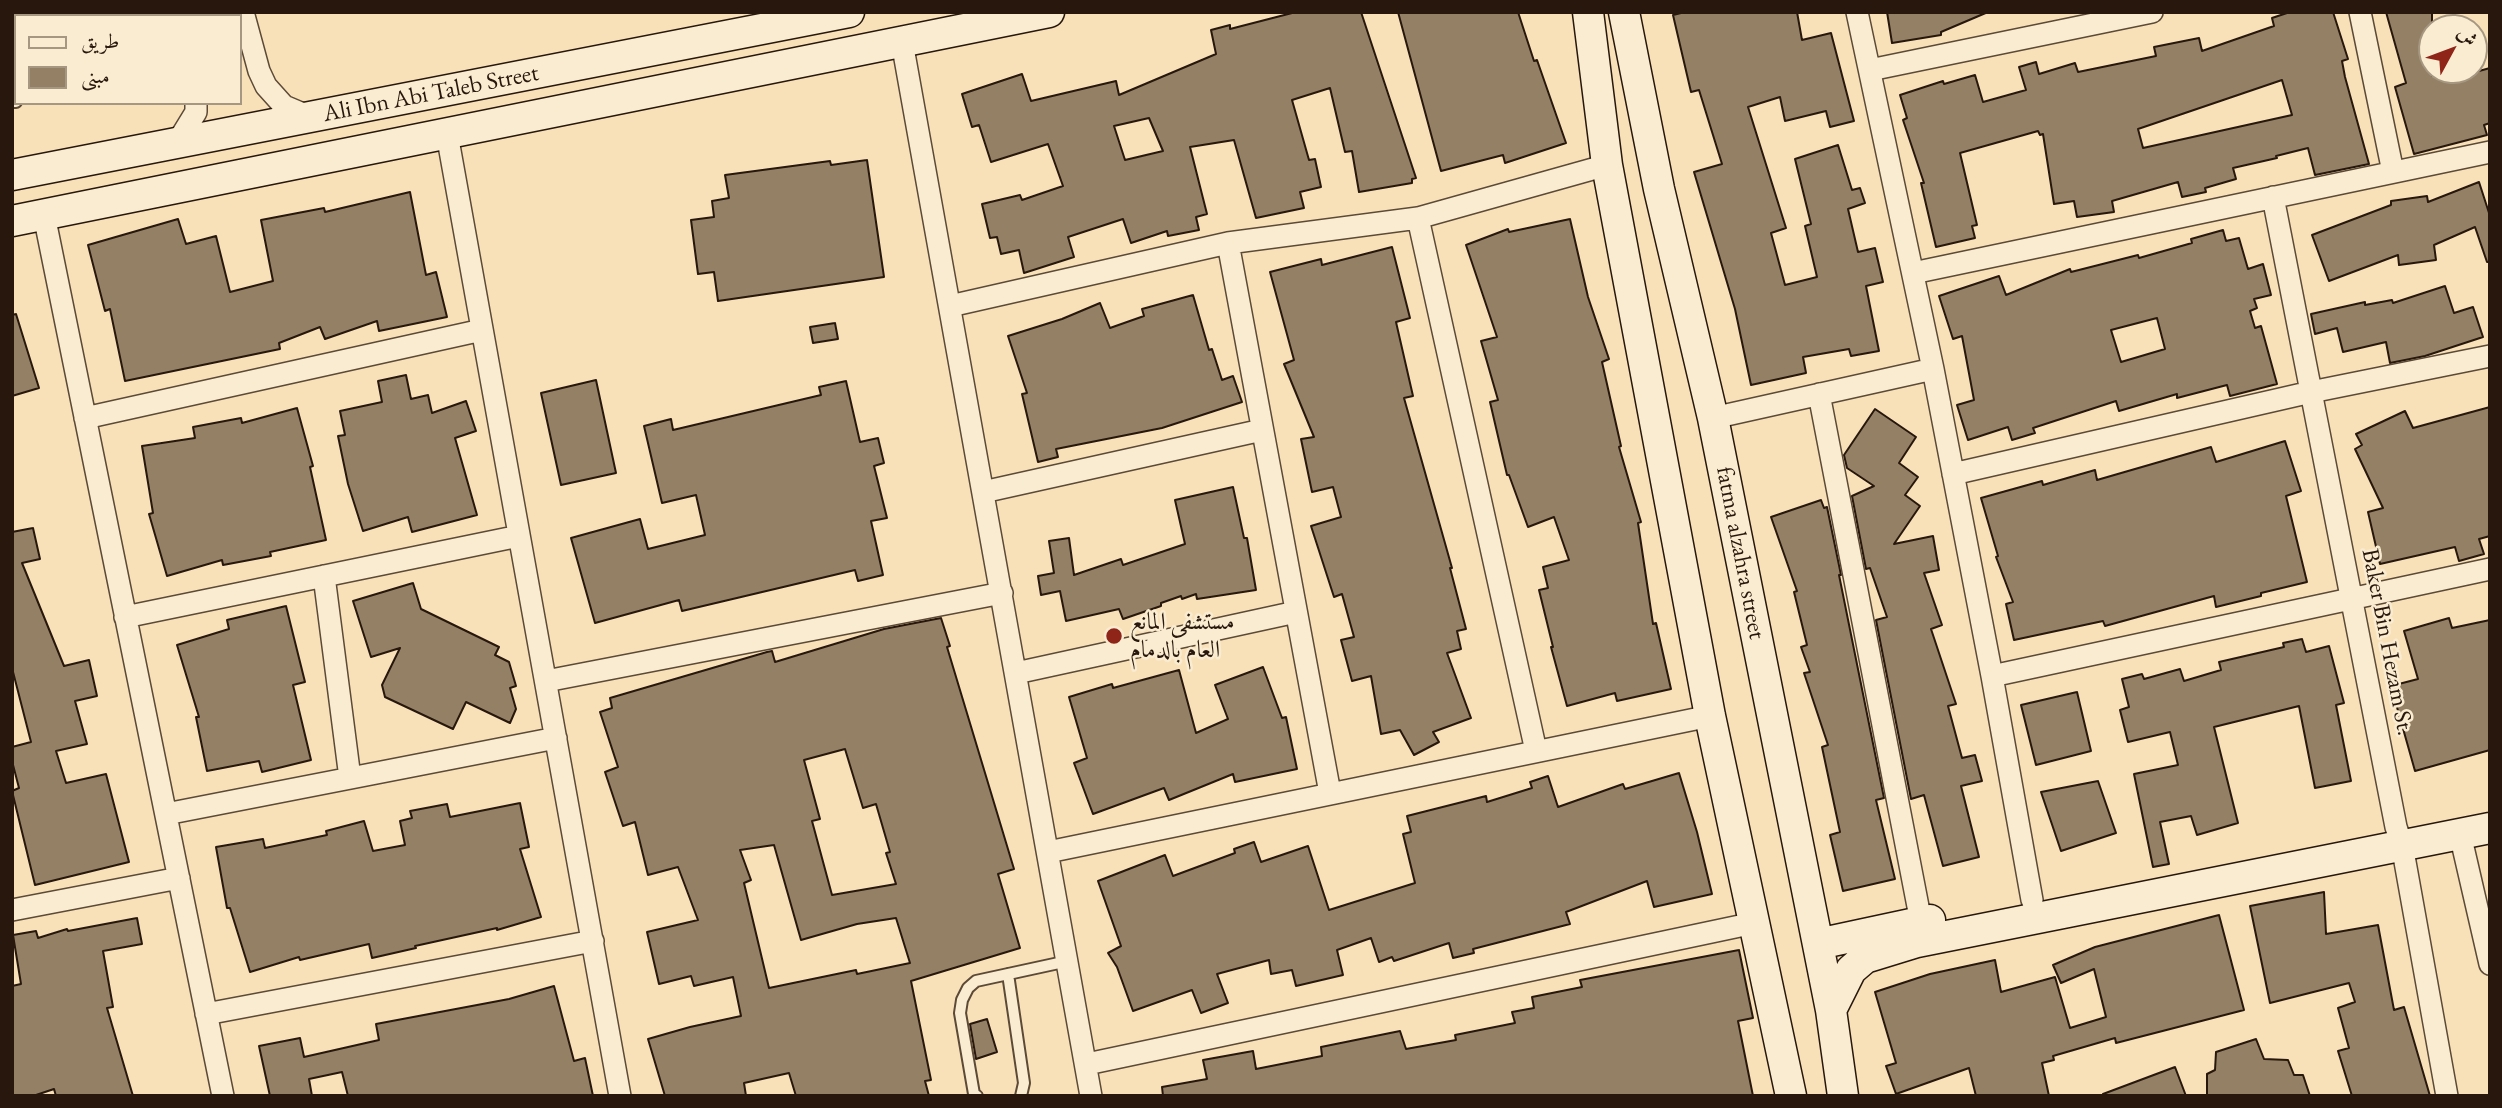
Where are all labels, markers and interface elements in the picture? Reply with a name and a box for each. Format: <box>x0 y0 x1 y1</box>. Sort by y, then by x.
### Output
legend <box>14 14 242 105</box>
north arrow <box>2418 14 2488 84</box>
text: ش <box>2452 21 2483 52</box>
text: طريق <box>81 27 119 54</box>
street label: Ali Ibn Abi Taleb Street <box>321 59 541 129</box>
text: مبنى <box>81 62 110 89</box>
street label: fatma alzahra street <box>1709 464 1771 642</box>
street label: Baker Bin Hezam St. <box>2355 546 2419 738</box>
place label: مستشفى المانع العام بالدمام <box>1130 608 1235 664</box>
marker: مستشفى المانع العام بالدمام <box>1104 626 1124 646</box>

